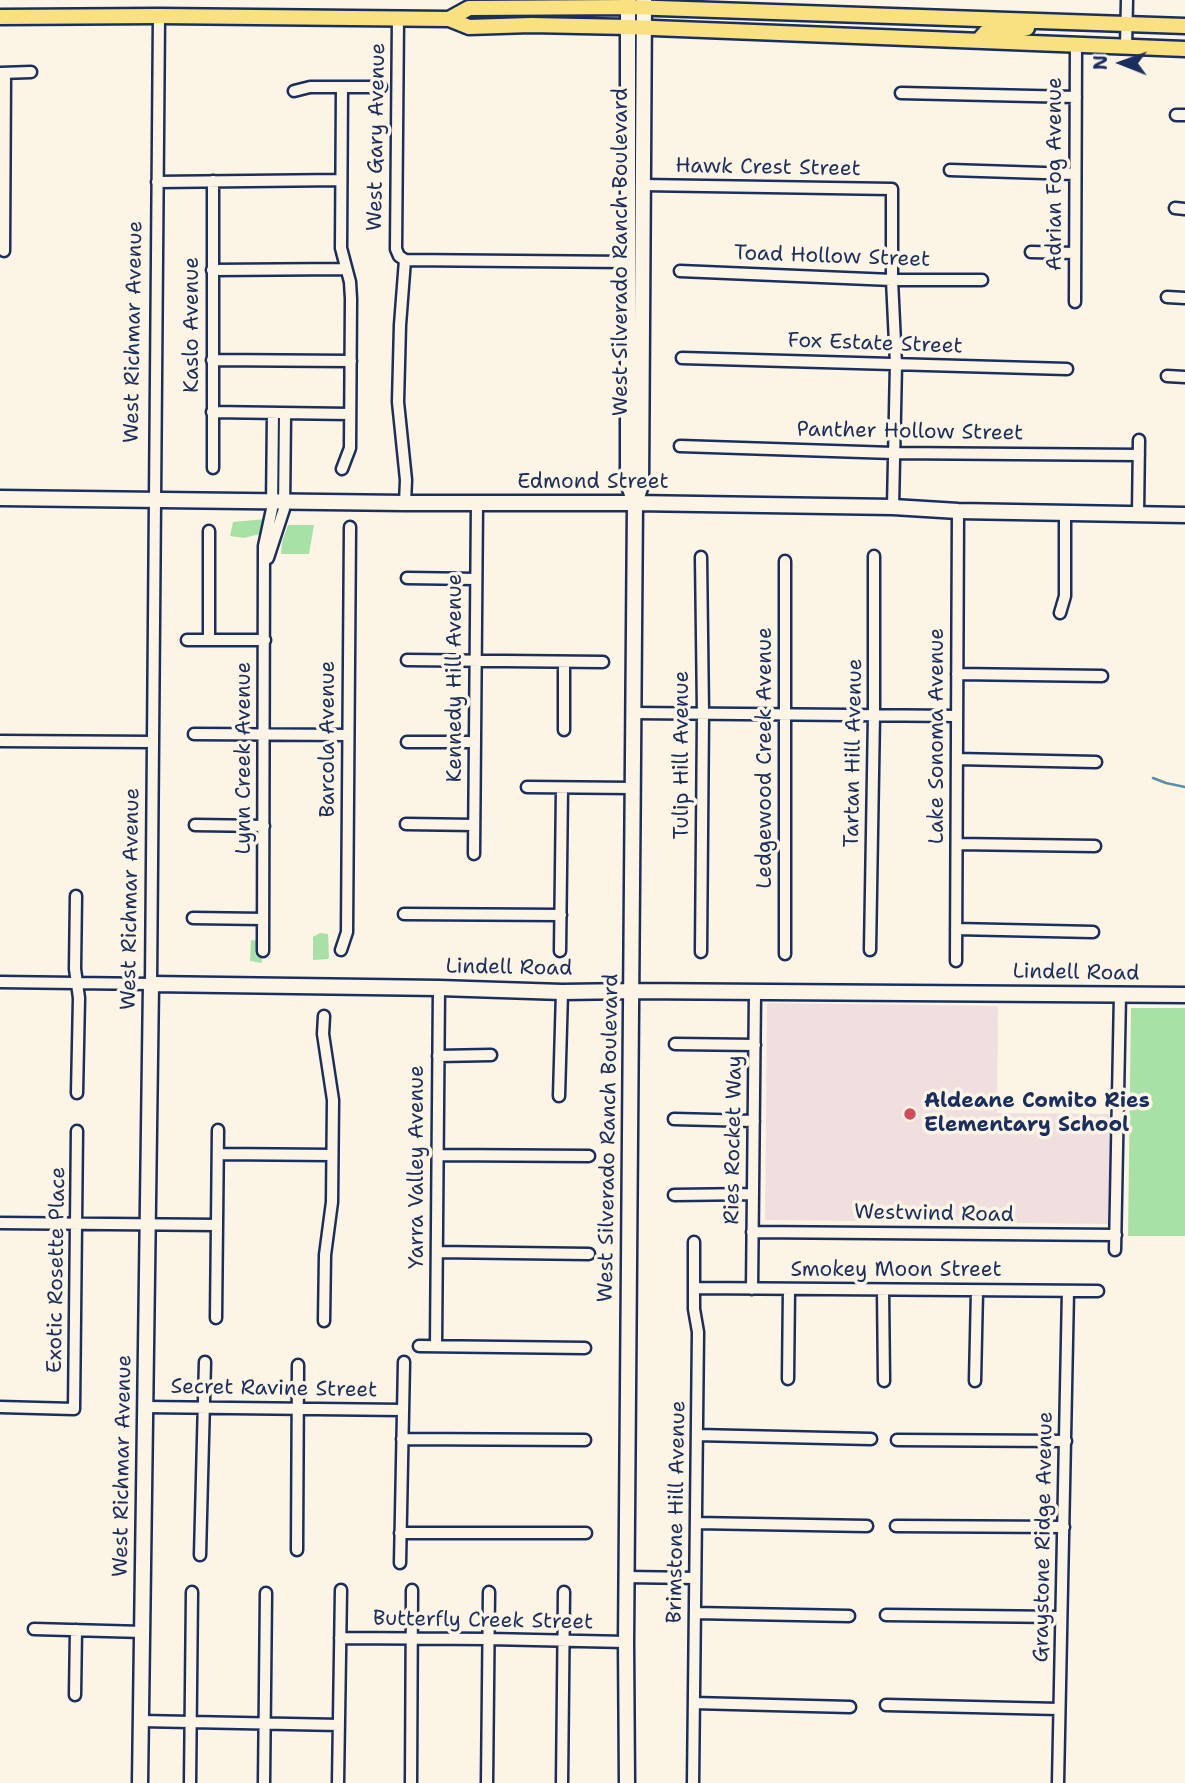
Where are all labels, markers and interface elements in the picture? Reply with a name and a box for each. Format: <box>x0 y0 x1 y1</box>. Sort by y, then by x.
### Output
north arrow <box>1087 28 1157 98</box>
street label: West Gary Avenue <box>363 43 391 231</box>
text: N <box>1088 55 1113 70</box>
street label: Adrian Fog Avenue <box>1043 77 1069 271</box>
street label: West Silverado Ranch Boulevard <box>609 88 635 416</box>
street label: Hawk Crest Street <box>675 154 861 182</box>
street label: West Richmar Avenue <box>119 221 149 443</box>
street label: Toad Hollow Street <box>734 241 930 273</box>
street label: Kaslo Avenue <box>180 257 206 393</box>
street label: Fox Estate Street <box>787 328 963 360</box>
street label: Panther Hollow Street <box>796 417 1024 447</box>
street label: Edmond Street <box>517 470 669 496</box>
street label: Kennedy Hill Avenue <box>443 574 469 782</box>
street label: Ledgewood Creek Avenue <box>753 627 779 889</box>
street label: Lake Sonoma Avenue <box>925 628 951 844</box>
street label: Tartan Hill Avenue <box>840 658 868 848</box>
street label: Barcola Avenue <box>316 661 342 817</box>
street label: Lynn Creek Avenue <box>232 662 258 854</box>
street label: Tulip Hill Avenue <box>670 671 696 839</box>
street label: West Richmar Avenue <box>116 788 146 1010</box>
street label: Lindell Road <box>445 954 573 982</box>
street label: Lindell Road <box>1012 959 1140 987</box>
street label: West Silverado Ranch Boulevard <box>594 973 624 1303</box>
street label: Ries Rocket Way <box>720 1055 748 1225</box>
street label: Yarra Valley Avenue <box>405 1065 431 1269</box>
place label: Aldeane Comito Ries Elementary School <box>924 1089 1150 1139</box>
marker: Aldeane Comito Ries Elementary School <box>902 1106 918 1122</box>
street label: Exotic Rosette Place <box>43 1167 71 1373</box>
street label: Westwind Road <box>854 1200 1014 1228</box>
street label: Smokey Moon Street <box>790 1258 1002 1284</box>
street label: West Richmar Avenue <box>108 1355 138 1577</box>
street label: Secret Ravine Street <box>170 1375 378 1403</box>
street label: Brimstone Hill Avenue <box>662 1400 692 1624</box>
street label: Graystone Ridge Avenue <box>1029 1411 1059 1663</box>
street label: Butterfly Creek Street <box>373 1606 593 1636</box>

